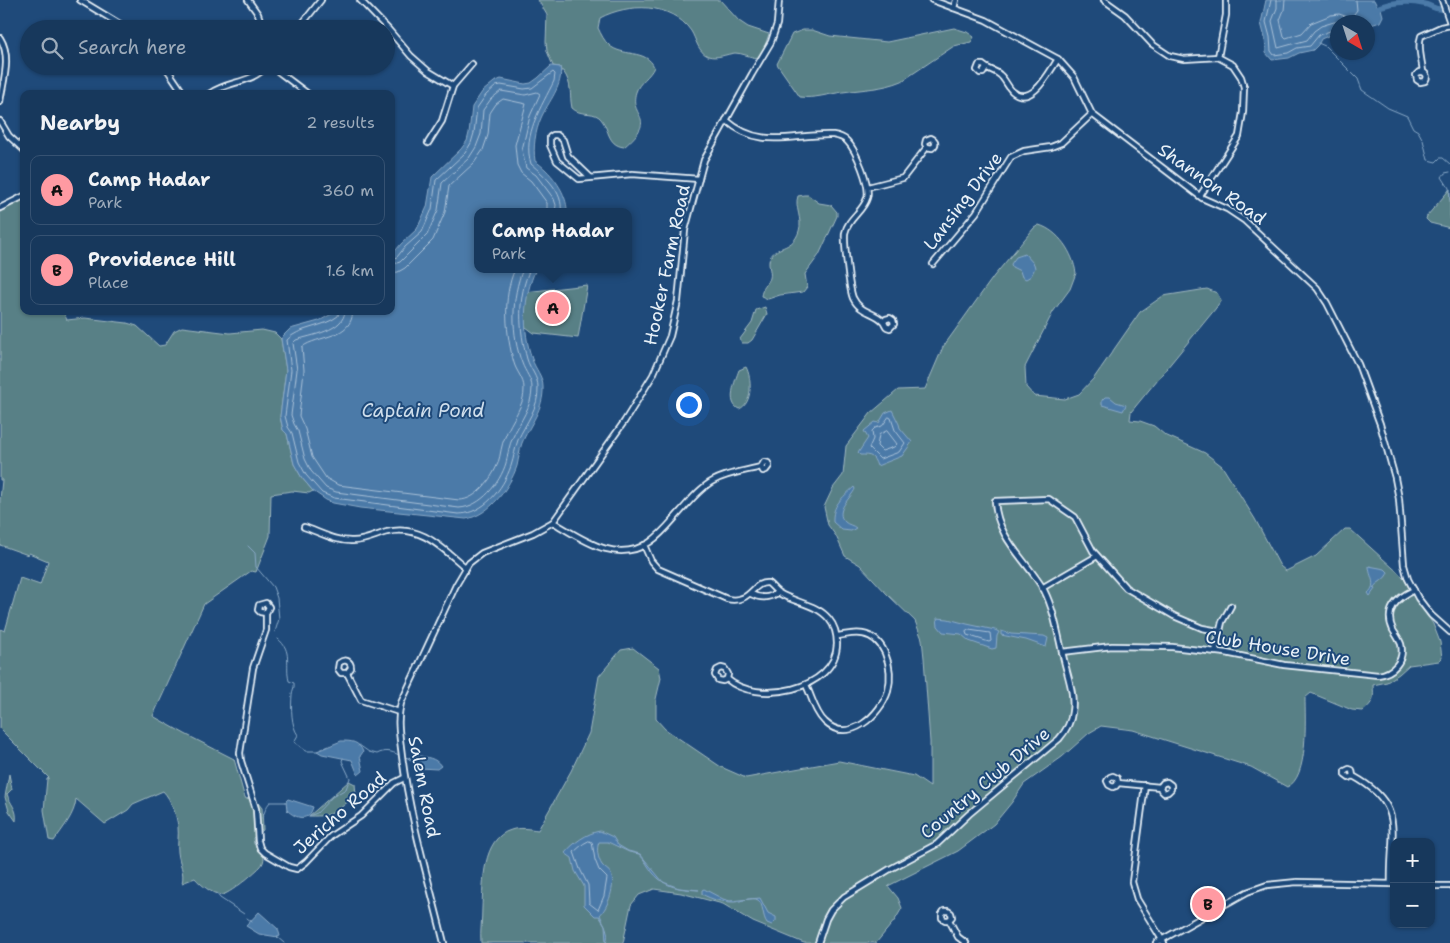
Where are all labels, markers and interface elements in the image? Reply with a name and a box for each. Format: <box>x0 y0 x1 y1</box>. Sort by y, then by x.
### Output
north arrow <box>1330 15 1375 60</box>
search box <box>20 20 395 75</box>
icon: search <box>38 34 66 62</box>
text: Search here <box>78 35 187 60</box>
text: Nearby <box>40 109 120 137</box>
text: 2 results <box>306 112 375 133</box>
street label: Shannon Road <box>1153 138 1271 230</box>
street label: Lansing Drive <box>918 147 1008 255</box>
text: Camp Hadar <box>88 167 210 192</box>
text: A <box>51 180 63 201</box>
text: 360 m <box>322 180 374 201</box>
street label: Hooker Farm Road <box>638 182 696 348</box>
text: Park <box>88 192 122 213</box>
popup <box>474 208 632 273</box>
text: Camp Hadar <box>492 218 614 243</box>
text: Park <box>492 243 526 264</box>
text: Providence Hill <box>88 247 236 272</box>
text: B <box>52 260 62 281</box>
text: 1.6 km <box>326 260 374 281</box>
text: Place <box>88 272 129 293</box>
pin: A <box>537 289 569 327</box>
your location <box>676 392 702 418</box>
water label: Captain Pond <box>362 398 484 423</box>
street label: Club House Drive <box>1204 625 1352 671</box>
street label: Country Club Drive <box>915 722 1055 844</box>
street label: Salem Road <box>402 734 446 840</box>
street label: Jericho Road <box>289 766 391 860</box>
map controls <box>1390 838 1435 928</box>
button: + <box>1390 838 1435 883</box>
button: − <box>1390 883 1435 928</box>
pin: B <box>1192 885 1224 923</box>

